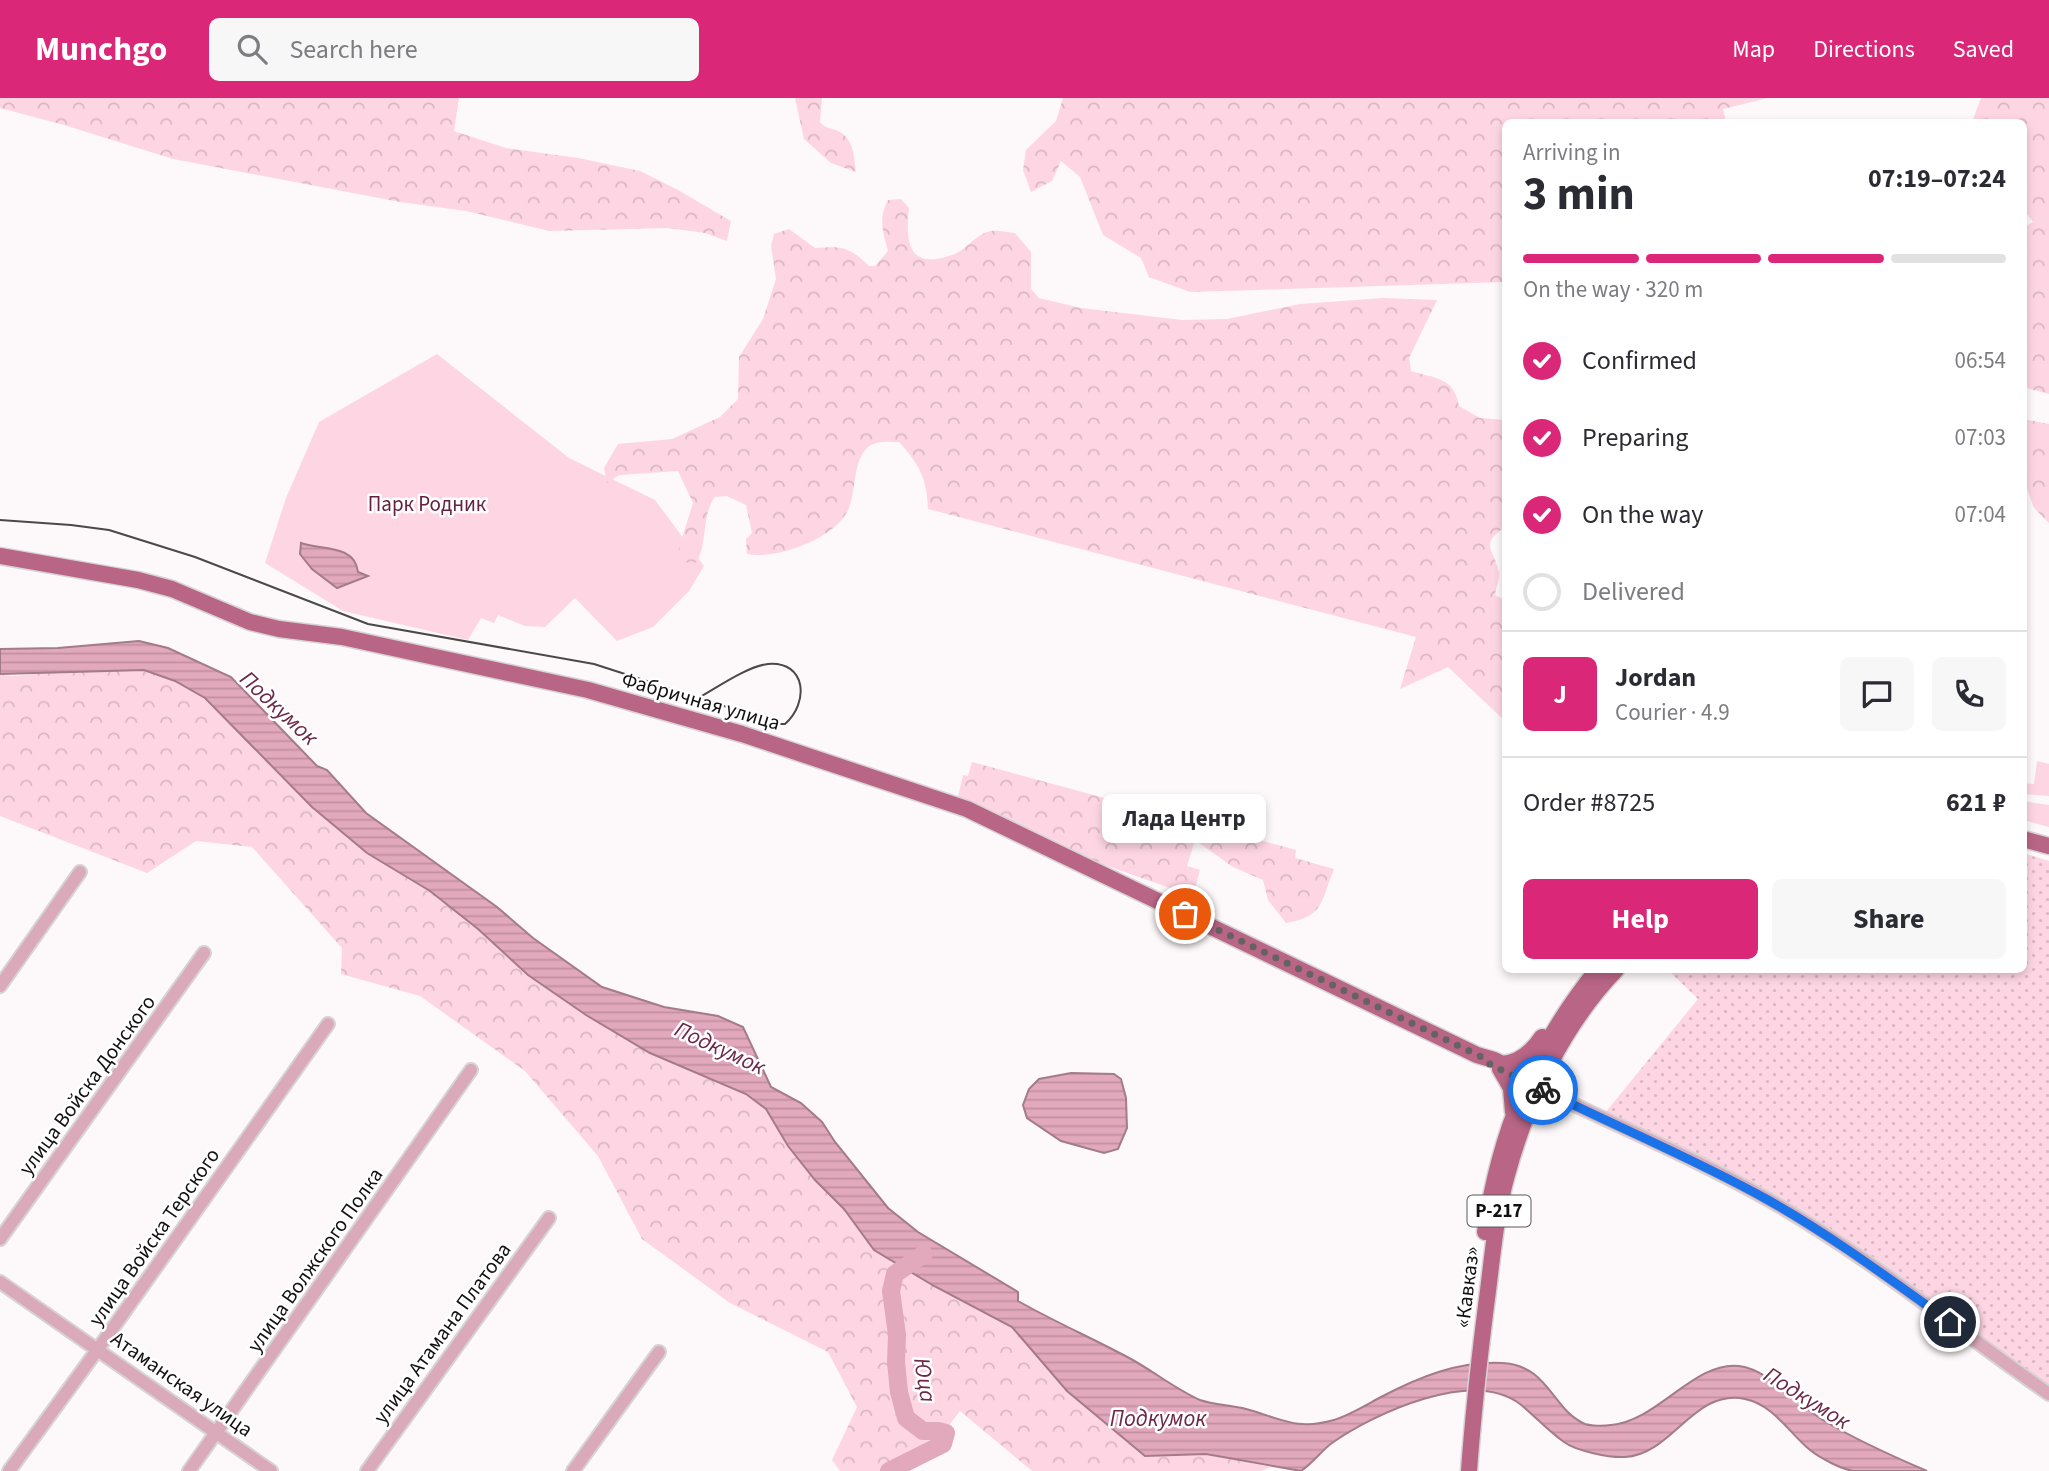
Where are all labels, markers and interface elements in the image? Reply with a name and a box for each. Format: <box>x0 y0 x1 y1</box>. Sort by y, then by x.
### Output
search box <box>209 18 699 81</box>
text: Munchgo <box>35 26 167 73</box>
icon: search <box>233 30 271 68</box>
text: Search here <box>289 31 418 68</box>
text: Map <box>1732 32 1775 67</box>
text: Directions <box>1813 32 1915 67</box>
text: Saved <box>1953 32 2014 67</box>
text: Arriving in <box>1523 136 1621 169</box>
text: 07:19–07:24 <box>1868 160 2006 197</box>
text: 3 min <box>1523 162 1635 227</box>
text: On the way · 320 m <box>1523 273 1703 306</box>
icon: check <box>1523 342 1561 380</box>
text: Confirmed <box>1582 342 1697 379</box>
text: 06:54 <box>1955 344 2006 377</box>
icon: check <box>1523 419 1561 457</box>
text: Preparing <box>1582 419 1688 456</box>
text: 07:03 <box>1955 421 2006 454</box>
park label: Парк Родник <box>368 489 487 519</box>
icon: check <box>1523 496 1561 534</box>
text: On the way <box>1582 496 1703 533</box>
text: 07:04 <box>1955 498 2006 531</box>
text: Delivered <box>1582 573 1685 610</box>
button: chat <box>1840 657 1914 731</box>
button: phone <box>1932 657 2006 731</box>
text: Jordan <box>1615 659 1696 696</box>
water label: Подкумок <box>232 663 326 754</box>
street label: Фабричная улица <box>618 664 784 738</box>
text: J <box>1553 676 1567 713</box>
text: Courier · 4.9 <box>1615 696 1730 729</box>
text: Order #8725 <box>1523 784 1655 821</box>
text: 621 ₽ <box>1946 784 2006 821</box>
callout: Лада Центр <box>1103 795 1267 844</box>
text: Лада Центр <box>1122 802 1246 835</box>
button: Help <box>1523 879 1758 959</box>
button: Share <box>1772 879 2006 959</box>
pin <box>1155 884 1215 944</box>
icon: bag <box>1166 895 1204 933</box>
street label: улица Войска Донского <box>11 989 163 1181</box>
water label: Подкумок <box>669 1013 772 1084</box>
courier <box>1508 1055 1578 1125</box>
icon: bike <box>1524 1071 1562 1109</box>
street label: улица Войска Терского <box>81 1142 227 1332</box>
street label: улица Волжского Полка <box>240 1162 390 1358</box>
road number: Р-217 <box>1468 1196 1530 1226</box>
street label: улица Атамана Платова <box>366 1236 518 1430</box>
street label: «Кавказ» <box>1447 1245 1487 1329</box>
pin <box>1920 1292 1980 1352</box>
icon: home <box>1931 1303 1969 1341</box>
street label: Атаманская улица <box>105 1324 259 1444</box>
water label: Юца <box>905 1355 945 1405</box>
water label: Подкумок <box>1757 1358 1858 1438</box>
water label: Подкумок <box>1110 1402 1207 1435</box>

